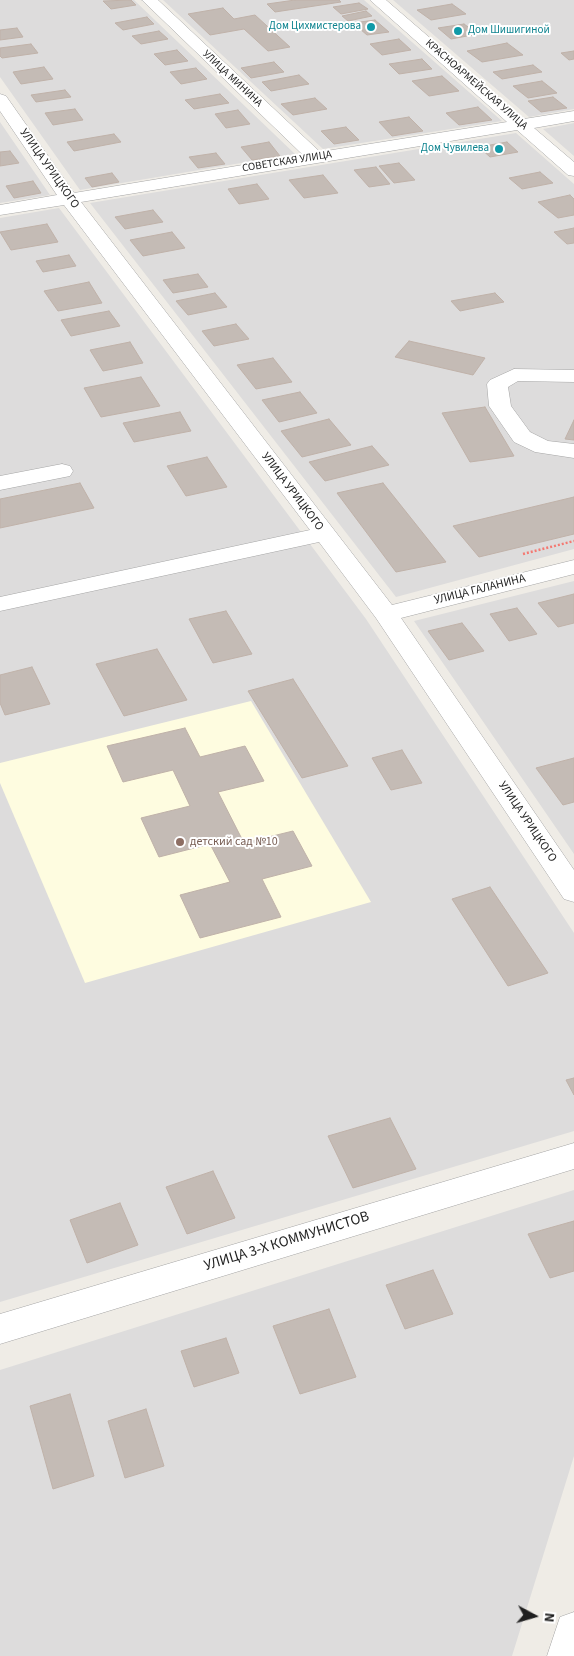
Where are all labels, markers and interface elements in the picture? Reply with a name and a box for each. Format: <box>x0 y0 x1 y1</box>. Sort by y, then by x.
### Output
place label: Дом Цихмистерова <box>269 20 361 34</box>
marker: Дом Цихмистерова <box>365 21 377 33</box>
place label: Дом Шишигиной <box>468 24 550 38</box>
marker: Дом Шишигиной <box>452 25 464 37</box>
street label: КРАСНОАРМЕЙСКАЯ УЛИЦА <box>422 37 530 133</box>
street label: УЛИЦА МИНИНА <box>199 48 265 110</box>
street label: УЛИЦА УРИЦКОГО <box>16 126 82 212</box>
place label: Дом Чувилева <box>421 142 489 156</box>
marker: Дом Чувилева <box>493 143 505 155</box>
street label: СОВЕТСКАЯ УЛИЦА <box>241 148 333 176</box>
street label: УЛИЦА УРИЦКОГО <box>258 450 326 534</box>
street label: УЛИЦА ГАЛАНИНА <box>433 572 527 608</box>
street label: УЛИЦА УРИЦКОГО <box>495 779 559 865</box>
place label: детский сад №10 <box>190 835 278 849</box>
marker: детский сад №10 <box>174 836 186 848</box>
street label: УЛИЦА 3-Х КОММУНИСТОВ <box>202 1208 372 1276</box>
north arrow <box>509 1591 559 1641</box>
text: N <box>538 1612 559 1623</box>

